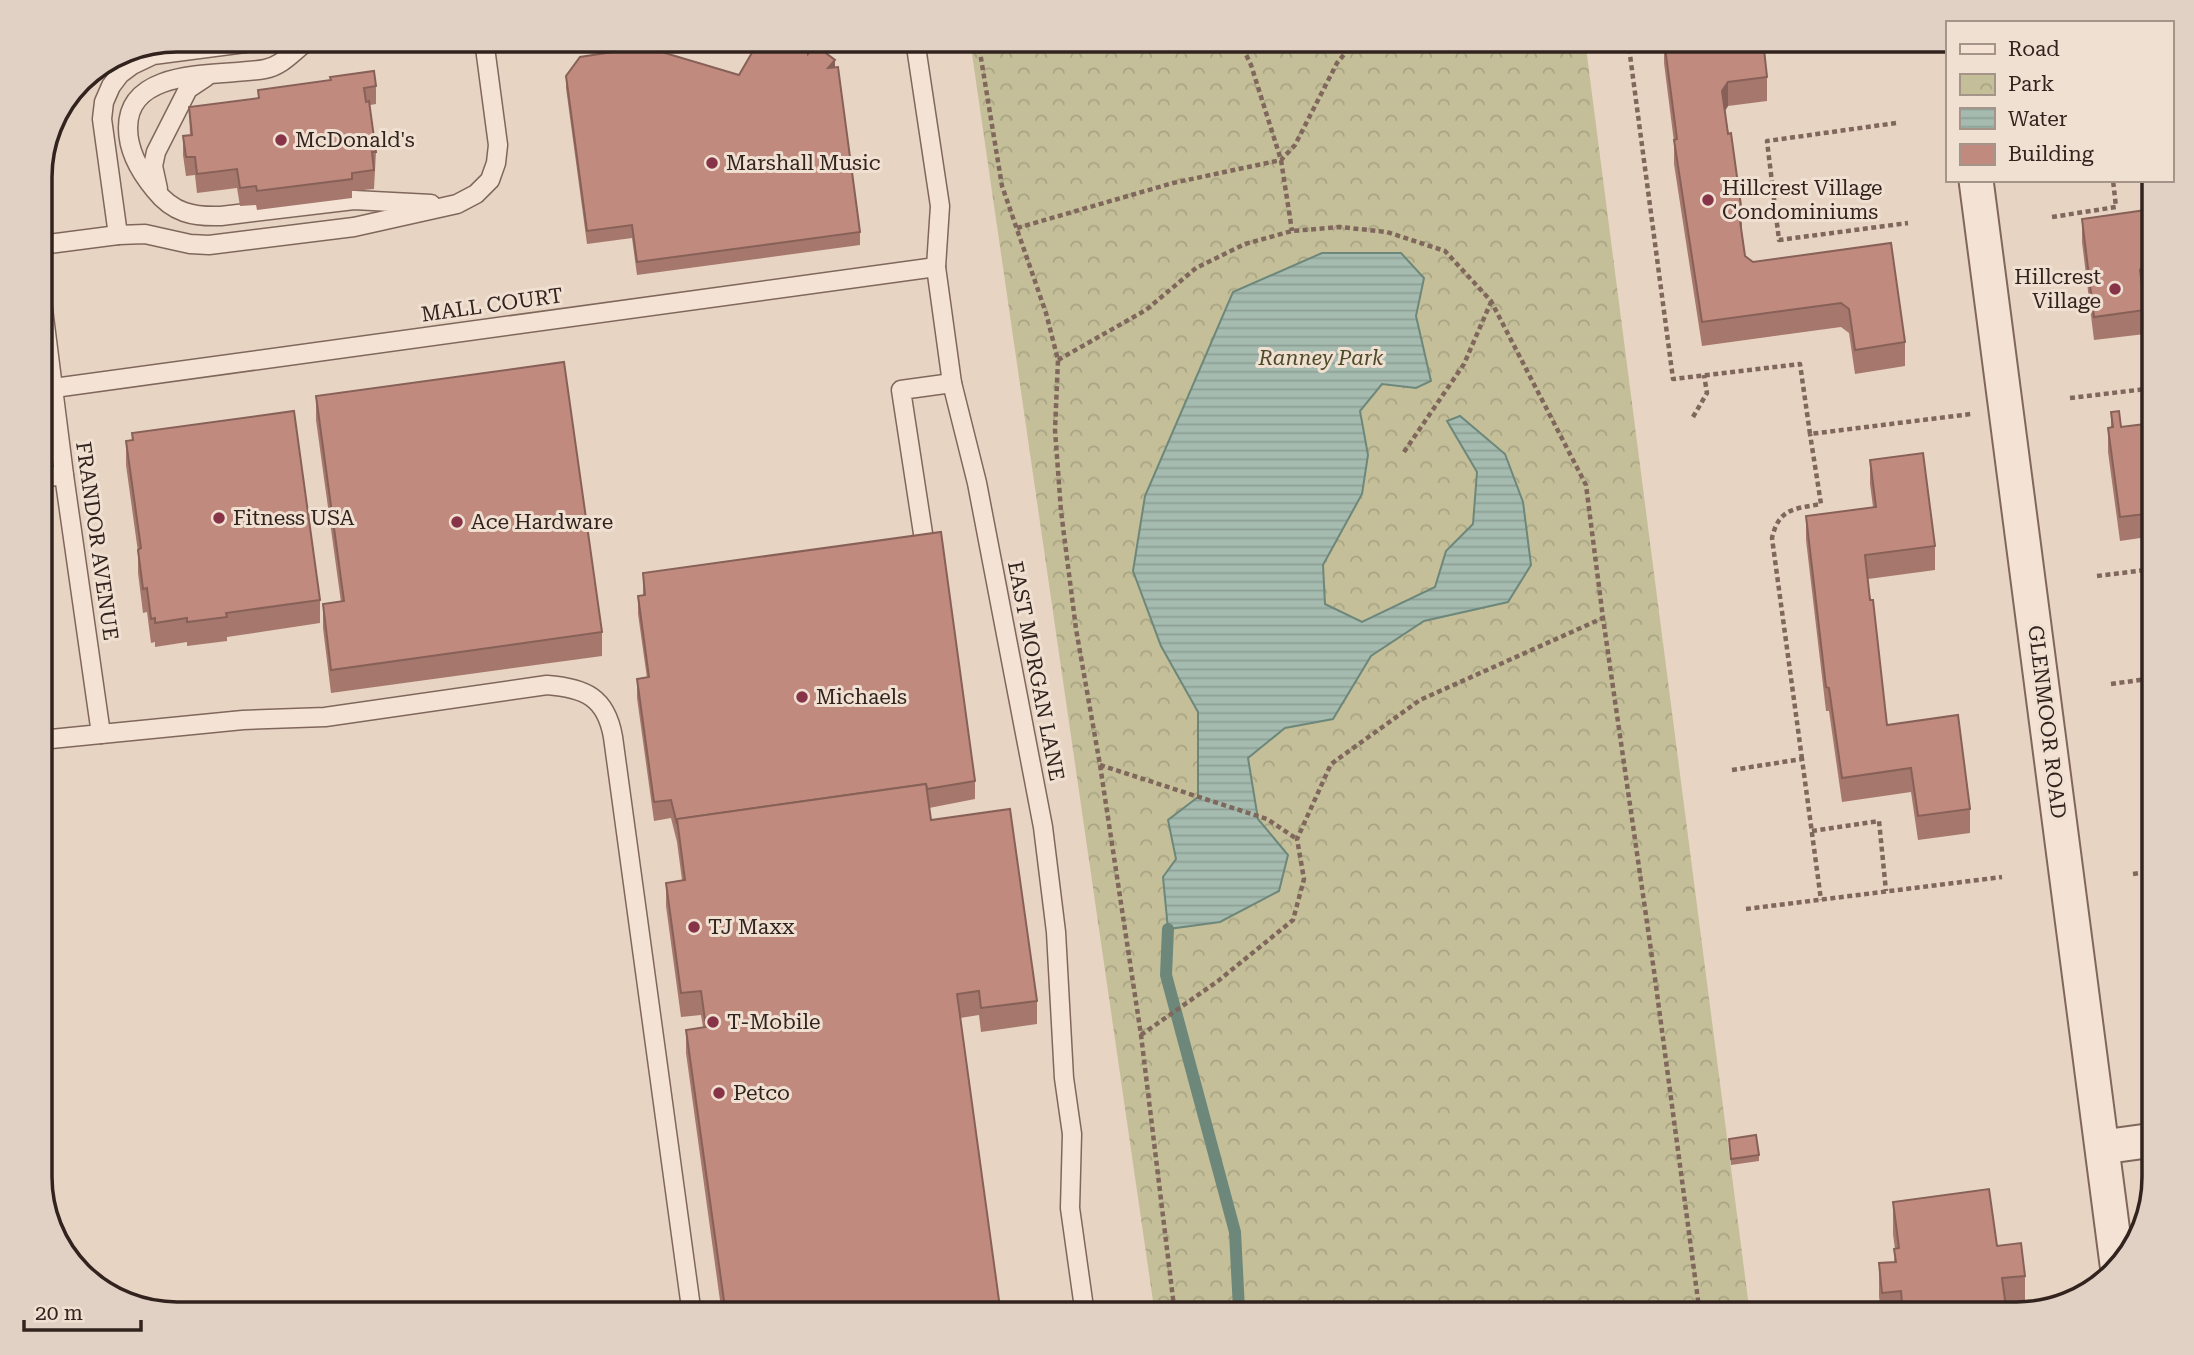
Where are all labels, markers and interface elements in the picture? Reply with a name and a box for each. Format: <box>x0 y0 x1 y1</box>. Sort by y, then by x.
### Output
legend <box>1946 21 2173 182</box>
text: Road <box>2008 37 2060 61</box>
text: Park <box>2008 72 2054 96</box>
text: Water <box>2008 107 2068 131</box>
place label: McDonald's <box>295 128 415 152</box>
marker: McDonald's <box>273 132 289 148</box>
text: Building <box>2008 142 2094 166</box>
place label: Marshall Music <box>726 151 881 175</box>
marker: Marshall Music <box>704 155 720 171</box>
place label: Hillcrest Village Condominiums <box>1722 176 1883 224</box>
marker: Hillcrest Village Condominiums <box>1700 192 1716 208</box>
place label: Hillcrest Village <box>2014 265 2101 313</box>
marker: Hillcrest Village <box>2107 281 2123 297</box>
street label: MALL COURT <box>420 283 564 327</box>
park label: Ranney Park <box>1258 346 1384 370</box>
street label: FRANDOR AVENUE <box>71 440 123 642</box>
place label: Fitness USA <box>233 506 355 530</box>
marker: Fitness USA <box>211 510 227 526</box>
place label: Ace Hardware <box>471 510 613 534</box>
marker: Ace Hardware <box>449 514 465 530</box>
street label: EAST MORGAN LANE <box>1003 559 1069 783</box>
street label: GLENMOOR ROAD <box>2023 624 2071 820</box>
place label: Michaels <box>816 685 907 709</box>
marker: Michaels <box>794 689 810 705</box>
place label: TJ Maxx <box>708 915 794 939</box>
marker: TJ Maxx <box>686 919 702 935</box>
place label: T-Mobile <box>727 1010 820 1034</box>
marker: T-Mobile <box>705 1014 721 1030</box>
place label: Petco <box>733 1081 790 1105</box>
marker: Petco <box>711 1085 727 1101</box>
scale bar <box>24 1288 142 1332</box>
text: 20 m <box>35 1301 83 1325</box>

